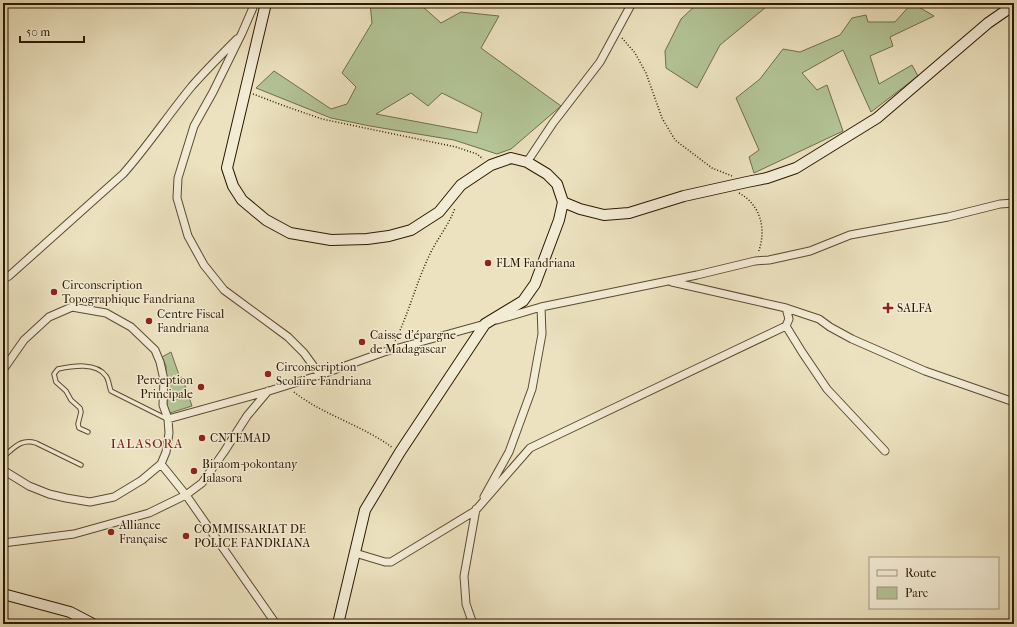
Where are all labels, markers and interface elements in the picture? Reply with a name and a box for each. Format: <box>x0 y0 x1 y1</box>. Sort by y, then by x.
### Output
scale bar <box>20 18 84 44</box>
text: 50 m <box>26 25 50 39</box>
place label: FLM Fandriana <box>496 256 576 270</box>
marker: FLM Fandriana <box>483 258 493 268</box>
place label: Circonscription Topographique Fandriana <box>62 278 195 306</box>
marker: Circonscription Topographique Fandriana <box>49 287 59 297</box>
place label: SALFA <box>897 301 932 315</box>
marker: SALFA <box>882 302 894 314</box>
place label: Centre Fiscal Fandriana <box>157 307 225 335</box>
marker: Centre Fiscal Fandriana <box>144 316 154 326</box>
place label: Caisse d'épargne de Madagascar <box>370 328 456 356</box>
marker: Caisse d'épargne de Madagascar <box>357 337 367 347</box>
place label: Circonscription Scolaire Fandriana <box>276 360 372 388</box>
marker: Circonscription Scolaire Fandriana <box>263 369 273 379</box>
place label: Perception Principale <box>137 373 193 401</box>
marker: Perception Principale <box>196 382 206 392</box>
place label: CNTEMAD <box>210 431 271 445</box>
marker: CNTEMAD <box>197 433 207 443</box>
district label: IALASORA <box>111 436 183 451</box>
place label: Biraom-pokontany Ialasora <box>202 457 298 485</box>
marker: Biraom-pokontany Ialasora <box>189 466 199 476</box>
place label: Alliance Française <box>118 518 168 547</box>
place label: COMMISSARIAT DE POLICE FANDRIANA <box>194 522 311 550</box>
marker: Alliance Française <box>106 527 116 537</box>
marker: COMMISSARIAT DE POLICE FANDRIANA <box>181 531 191 541</box>
legend <box>869 557 999 609</box>
text: Route <box>905 566 937 580</box>
text: Parc <box>905 586 928 600</box>

